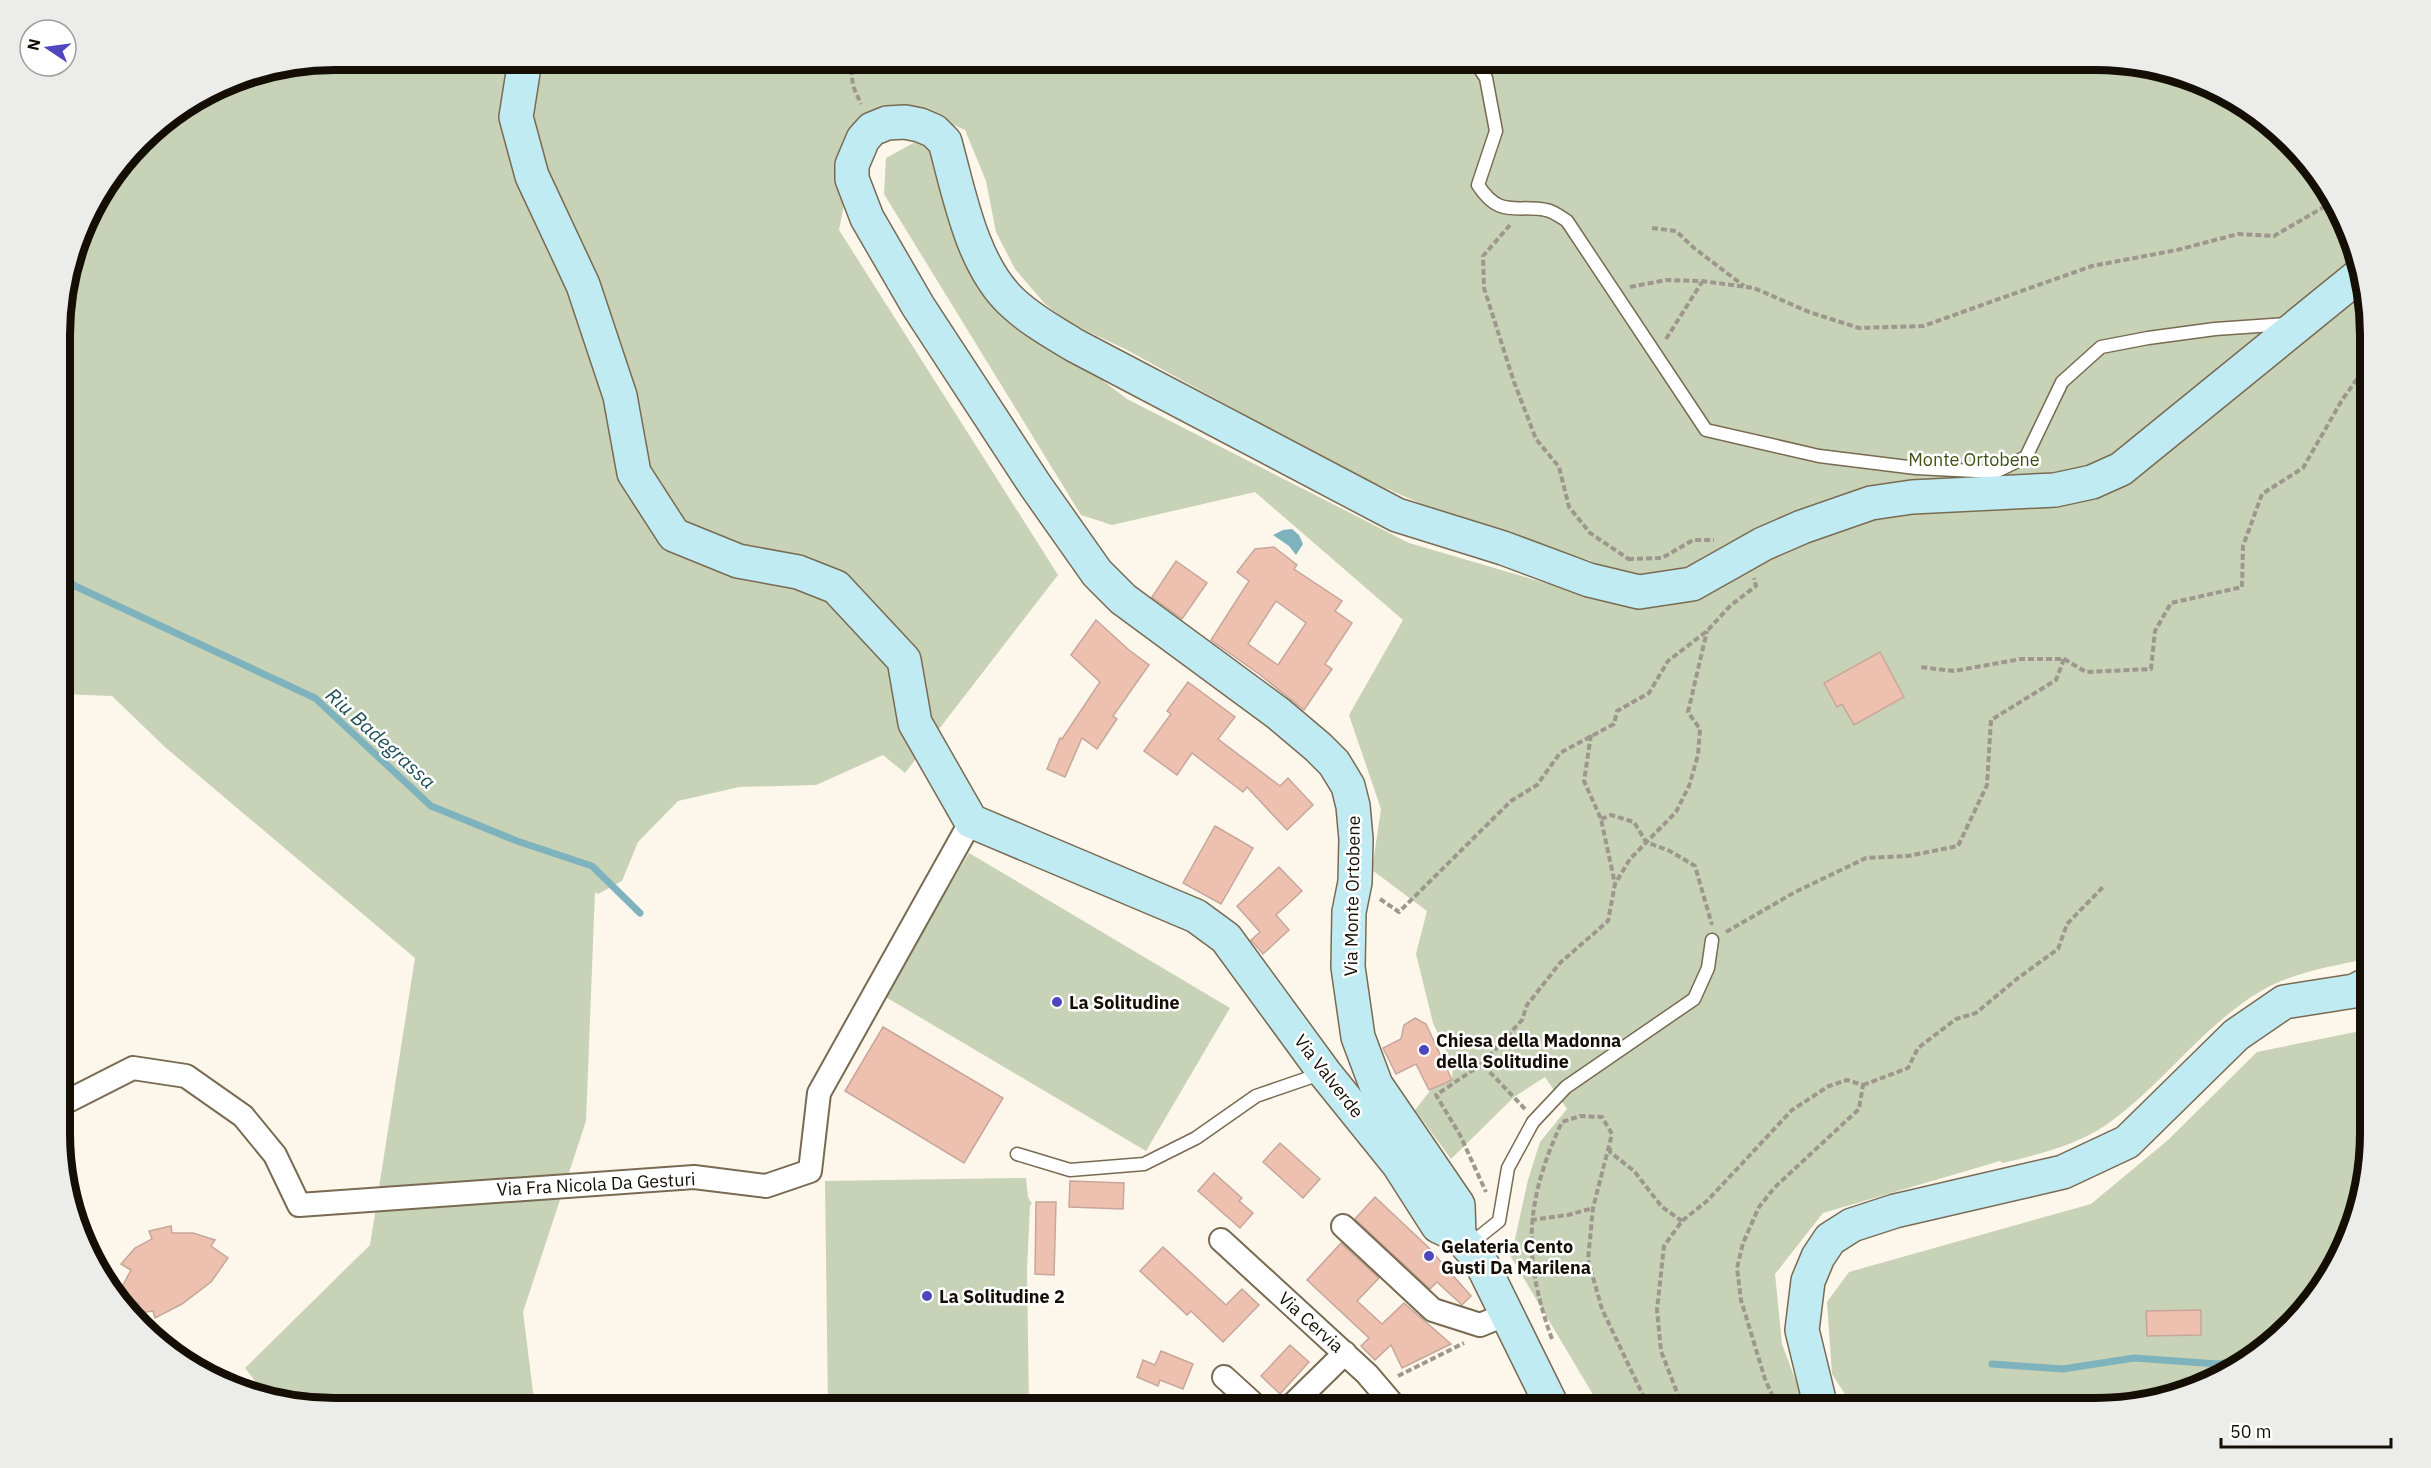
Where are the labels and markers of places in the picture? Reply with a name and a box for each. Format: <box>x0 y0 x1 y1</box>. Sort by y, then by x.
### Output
place label: La Solitudine <box>1069 991 1180 1014</box>
marker: La Solitudine <box>1050 995 1064 1009</box>
place label: Chiesa della Madonna della Solitudine <box>1436 1029 1621 1073</box>
marker: Chiesa della Madonna della Solitudine <box>1417 1043 1431 1057</box>
place label: Gelateria Cento Gusti Da Marilena <box>1441 1235 1591 1279</box>
marker: Gelateria Cento Gusti Da Marilena <box>1422 1249 1436 1263</box>
place label: La Solitudine 2 <box>939 1285 1065 1308</box>
marker: La Solitudine 2 <box>920 1289 934 1303</box>

